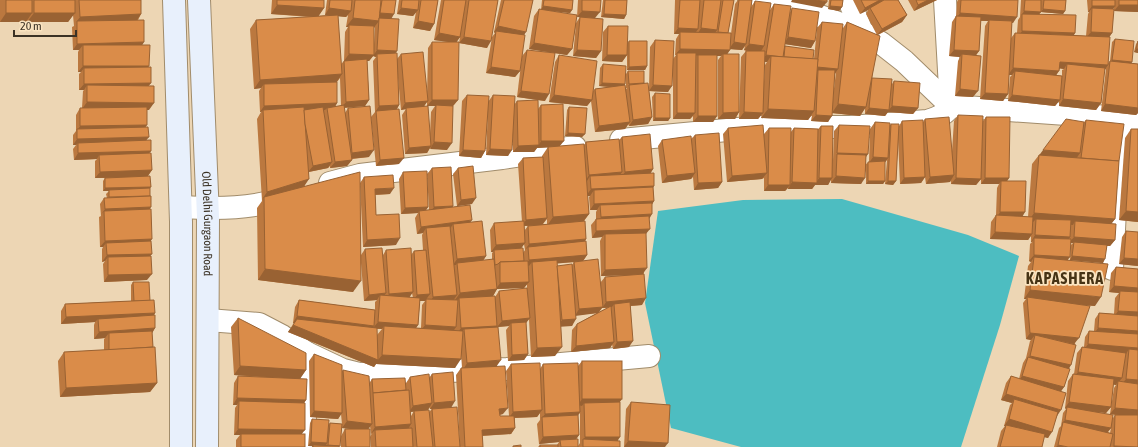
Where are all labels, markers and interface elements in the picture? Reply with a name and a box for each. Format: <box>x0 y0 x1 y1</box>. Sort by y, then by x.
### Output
scale bar <box>14 12 76 38</box>
text: 20 m <box>20 19 42 33</box>
street label: Old Delhi Gurgaon Road <box>199 171 215 276</box>
district label: KAPASHERA <box>1026 269 1104 287</box>

